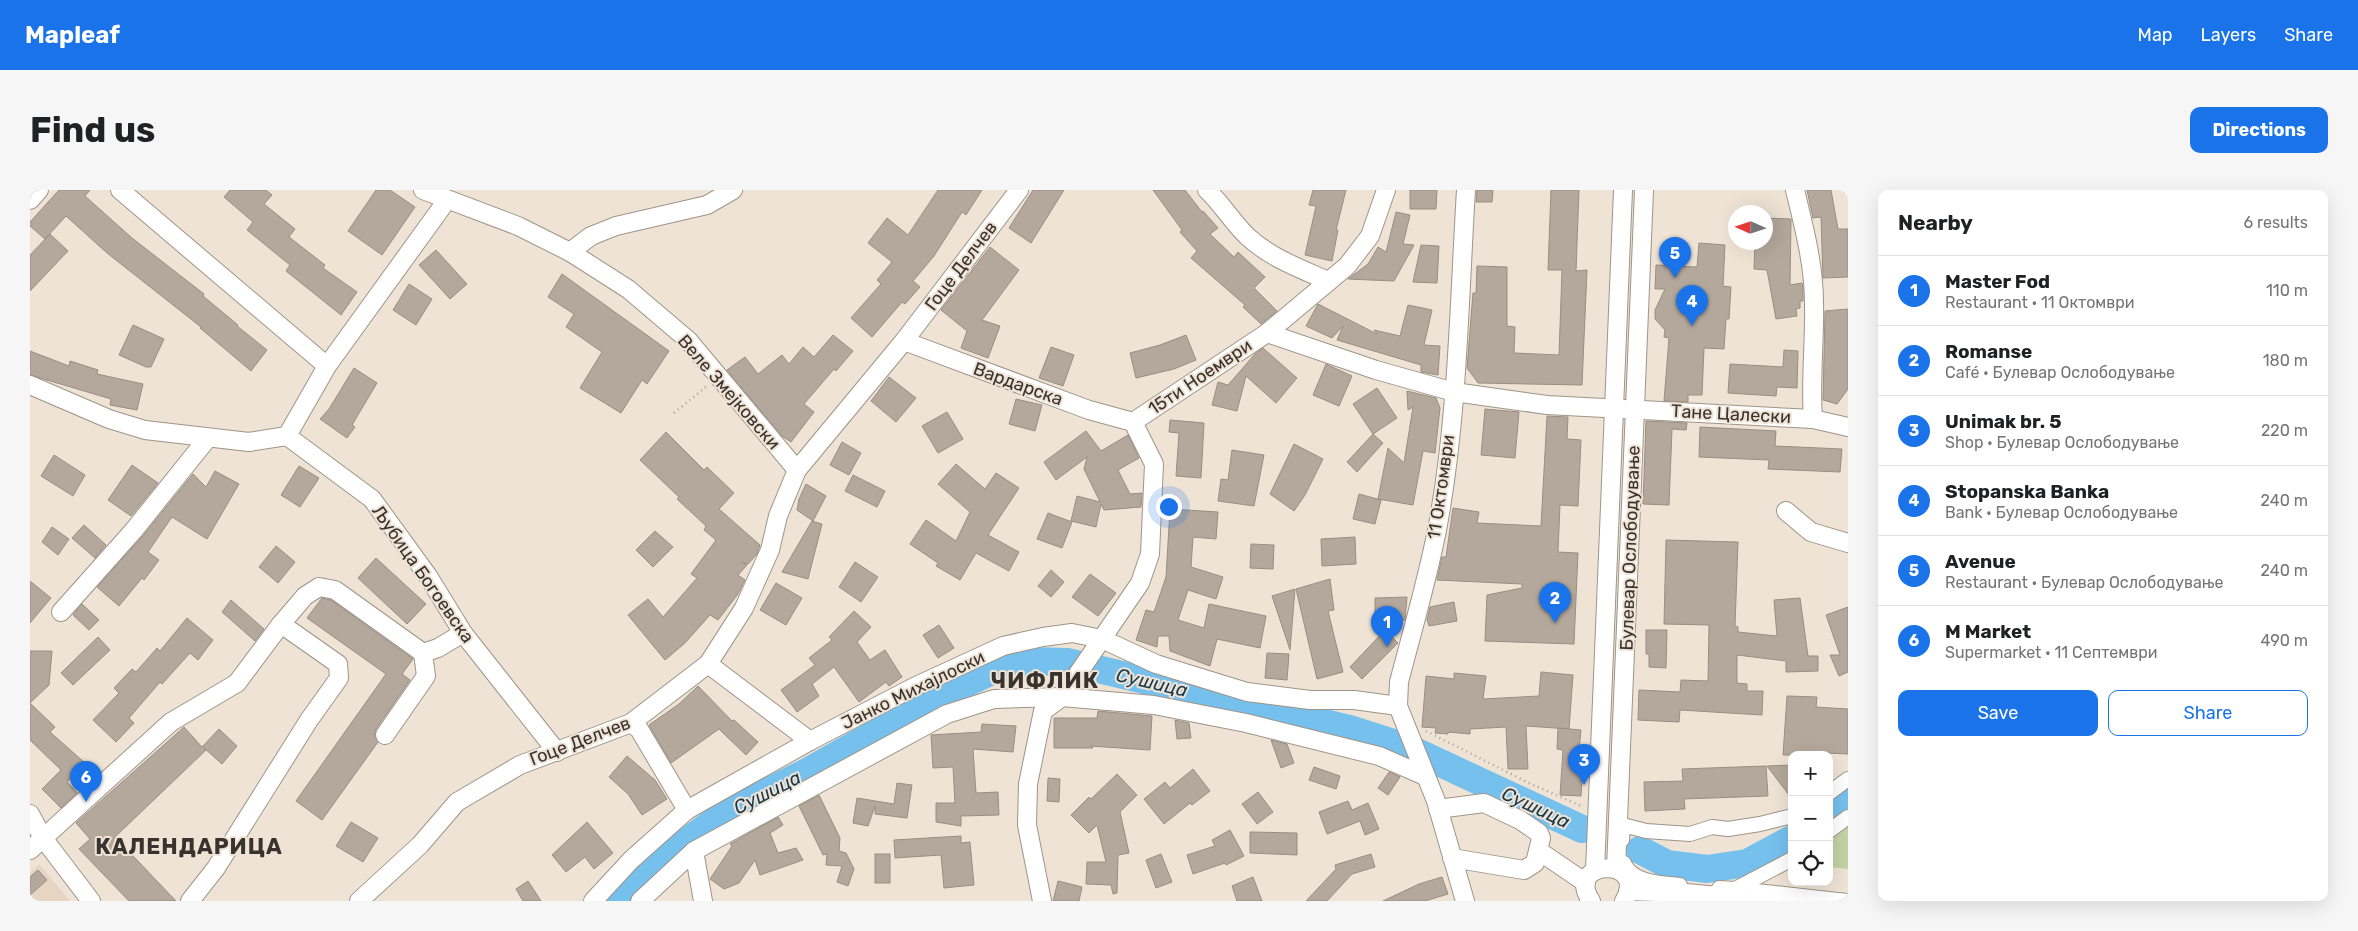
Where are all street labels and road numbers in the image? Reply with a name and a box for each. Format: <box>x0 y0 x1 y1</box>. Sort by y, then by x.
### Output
street label: Гоце Делчев <box>920 217 1002 315</box>
street label: Веле Змејковски <box>673 330 785 454</box>
street label: 15ти Ноември <box>1144 334 1256 420</box>
street label: Вардарска <box>970 358 1066 410</box>
street label: Тане Цалески <box>1670 400 1792 428</box>
street label: 11 Октомври <box>1423 433 1459 541</box>
street label: Булевар Ослободување <box>1615 445 1645 651</box>
street label: Љубица Богоевска <box>367 501 479 647</box>
street label: Јанко Михајлоски <box>838 646 988 734</box>
street label: Гоце Делчев <box>526 712 634 770</box>

